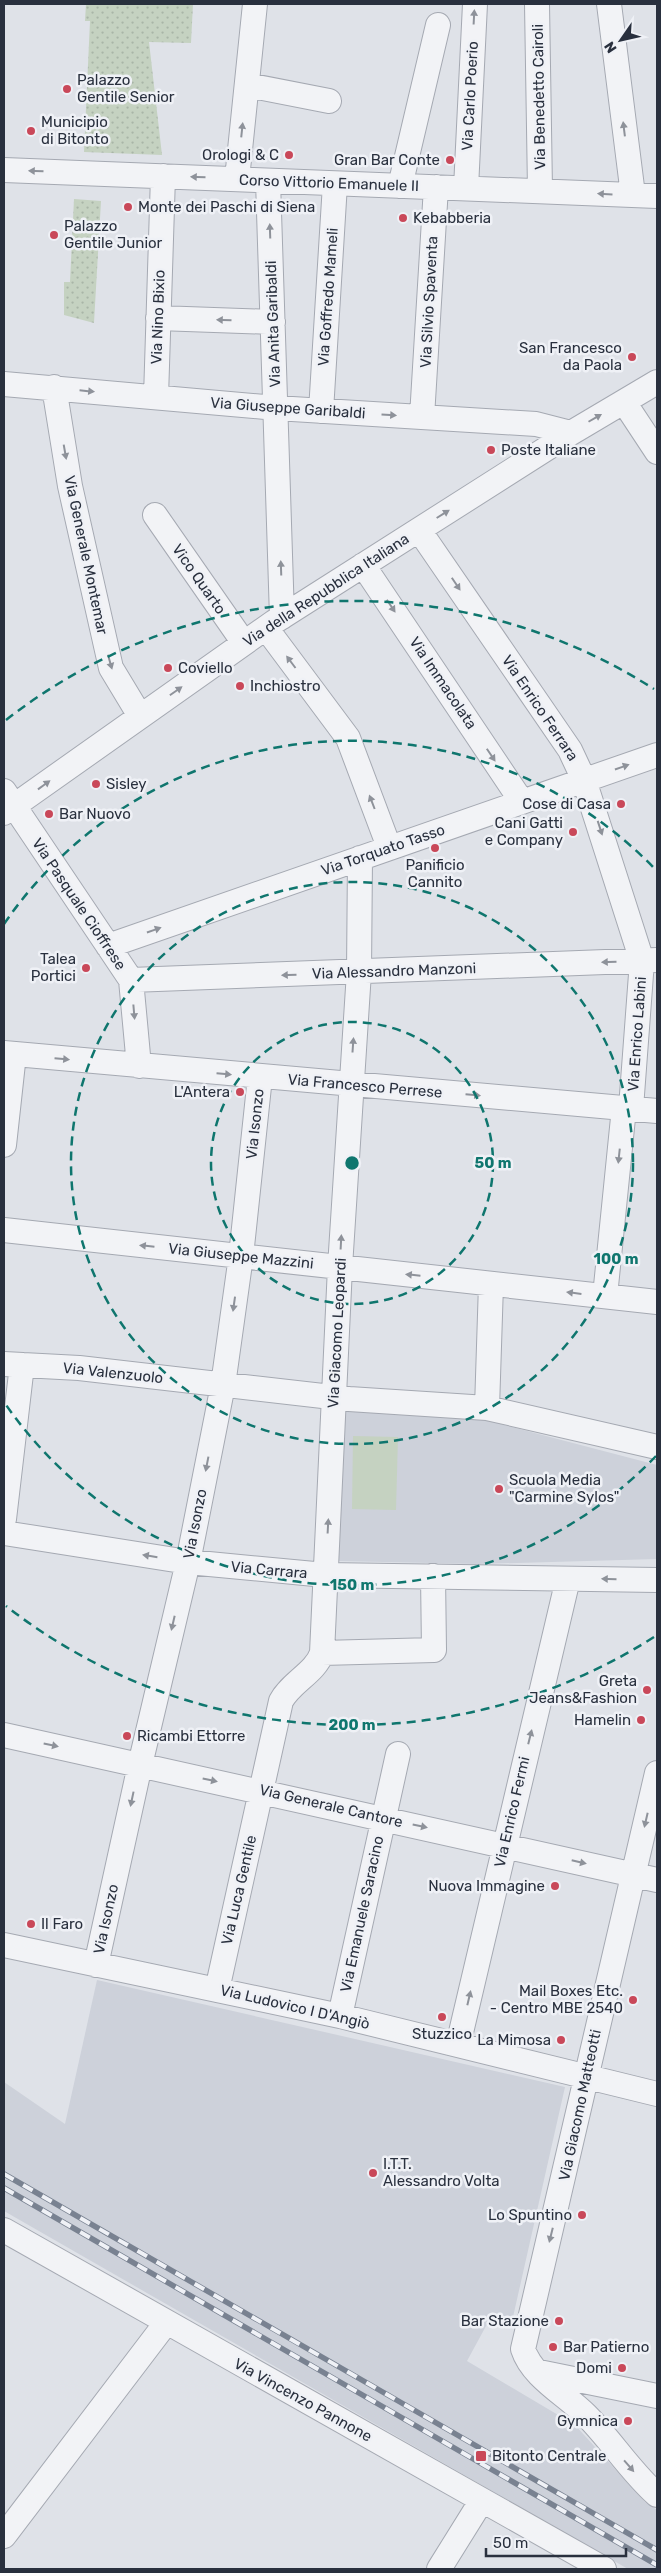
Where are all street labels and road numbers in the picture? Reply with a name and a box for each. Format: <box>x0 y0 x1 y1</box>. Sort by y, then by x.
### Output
street label: Via Benedetto Cairoli <box>529 24 549 170</box>
street label: Via Carlo Poerio <box>458 41 482 151</box>
street label: Corso Vittorio Emanuele II <box>239 171 419 195</box>
street label: Via Goffredo Mameli <box>314 227 342 367</box>
street label: Via Silvio Spaventa <box>417 236 441 368</box>
street label: Via Anita Garibaldi <box>262 260 284 388</box>
street label: Via Nino Bixio <box>147 269 169 365</box>
street label: Via Giuseppe Garibaldi <box>210 394 366 422</box>
street label: Via Generale Montemar <box>60 474 112 636</box>
street label: Via della Repubblica Italiana <box>240 529 412 651</box>
street label: Vico Quarto <box>168 540 230 618</box>
street label: Via Immacolata <box>406 633 480 733</box>
street label: Via Enrico Ferrara <box>498 652 582 764</box>
street label: Via Torquato Tasso <box>319 820 447 880</box>
street label: Via Pasquale Cioffrese <box>28 835 130 973</box>
street label: Via Alessandro Manzoni <box>311 959 477 983</box>
street label: Via Enrico Labini <box>624 976 650 1092</box>
street label: Via Francesco Perrese <box>287 1070 443 1102</box>
street label: Via Isonzo <box>242 1088 268 1160</box>
street label: Via Giuseppe Mazzini <box>167 1239 315 1273</box>
street label: Via Giacomo Leopardi <box>324 1257 350 1409</box>
street label: Via Valenzuolo <box>62 1359 164 1387</box>
street label: Via Isonzo <box>179 1487 211 1561</box>
street label: Via Carrara <box>230 1558 308 1582</box>
street label: Via Enrico Fermi <box>491 1755 533 1869</box>
street label: Via Generale Cantore <box>257 1781 405 1831</box>
street label: Via Luca Gentile <box>218 1833 260 1947</box>
street label: Via Emanuele Saracino <box>337 1834 387 1994</box>
street label: Via Isonzo <box>90 1882 122 1956</box>
street label: Via Ludovico I D'Angiò <box>218 1981 372 2033</box>
street label: Via Giacomo Matteotti <box>555 2028 605 2182</box>
street label: Via Vincenzo Pannone <box>231 2355 375 2445</box>

